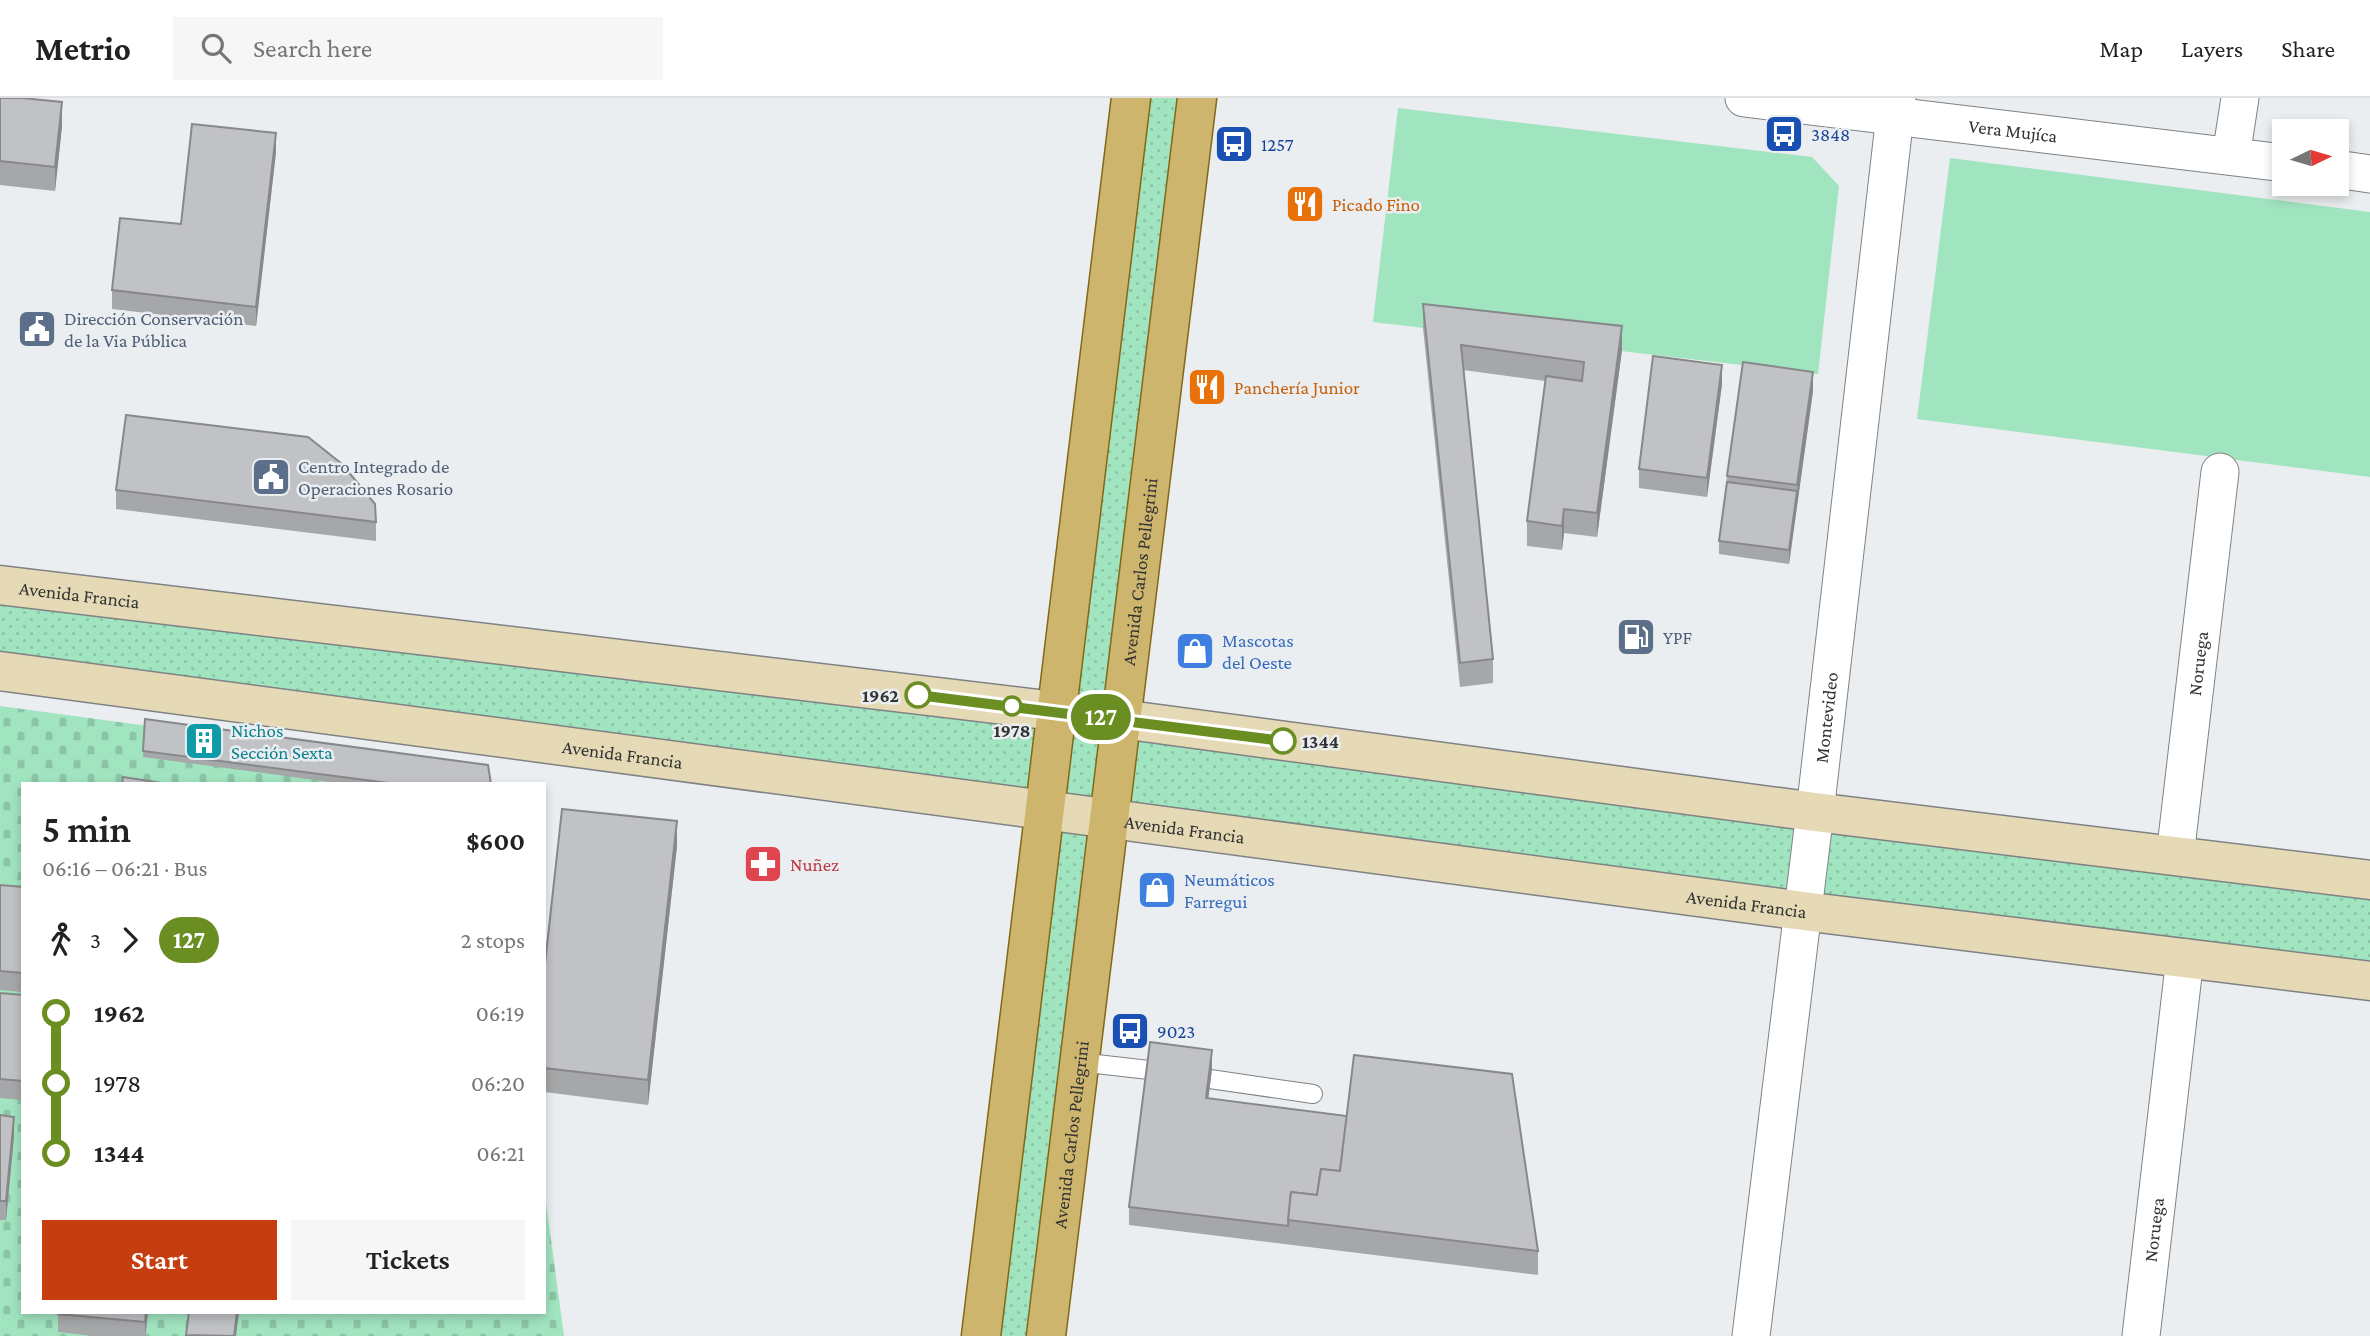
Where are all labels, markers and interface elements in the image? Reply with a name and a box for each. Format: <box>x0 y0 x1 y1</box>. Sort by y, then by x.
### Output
search box <box>173 17 663 80</box>
icon: search <box>197 29 235 67</box>
text: Metrio <box>35 30 131 67</box>
text: Search here <box>253 34 372 63</box>
text: Map <box>2099 35 2143 62</box>
text: Layers <box>2181 35 2243 62</box>
text: Share <box>2281 35 2335 62</box>
bus stop icon: 3848 <box>1763 113 1805 155</box>
street label: Vera Mujíca <box>1967 115 2059 147</box>
north arrow <box>2272 119 2348 196</box>
map controls <box>2272 119 2349 196</box>
bus stop icon: 1257 <box>1213 123 1255 165</box>
place label: 3848 <box>1811 124 1850 145</box>
place label: 1257 <box>1261 134 1294 155</box>
restaurant icon: Picado Fino <box>1284 183 1326 225</box>
place label: Picado Fino <box>1332 194 1420 215</box>
public building icon: Dirección Conservación de la Via Pública <box>16 308 58 350</box>
place label: Dirección Conservación de la Via Pública <box>64 308 243 351</box>
restaurant icon: Panchería Junior <box>1186 366 1228 408</box>
place label: Panchería Junior <box>1234 377 1360 398</box>
public building icon: Centro Integrado de Operaciones Rosario <box>250 456 292 498</box>
place label: Centro Integrado de Operaciones Rosario <box>298 456 453 499</box>
street label: Avenida Carlos Pellegrini <box>1118 477 1162 667</box>
street label: Avenida Francia <box>18 577 141 613</box>
fuel station icon: YPF <box>1615 616 1657 658</box>
place label: YPF <box>1663 627 1693 648</box>
shop icon: Mascotas del Oeste <box>1174 630 1216 672</box>
place label: Mascotas del Oeste <box>1222 630 1294 673</box>
street label: Noruega <box>2184 630 2212 697</box>
street label: Montevideo <box>1811 671 1842 764</box>
marker: 1962 <box>905 682 931 708</box>
place label: 1962 <box>862 685 899 706</box>
line badge: 127 <box>1061 694 1141 740</box>
marker: 1978 <box>1002 696 1022 716</box>
text: 127 <box>1085 703 1117 730</box>
building icon: Nichos Sección Sexta <box>183 720 225 762</box>
place label: Nichos Sección Sexta <box>231 720 333 763</box>
place label: 1978 <box>993 720 1031 741</box>
marker: 1344 <box>1270 728 1296 754</box>
place label: 1344 <box>1302 731 1339 752</box>
street label: Avenida Francia <box>561 736 684 773</box>
text: 5 min <box>42 808 131 850</box>
street label: Avenida Francia <box>1123 811 1246 848</box>
text: $600 <box>466 827 525 856</box>
pharmacy icon: Nuñez <box>742 843 784 885</box>
place label: Nuñez <box>790 854 839 875</box>
text: 06:16 – 06:21 · Bus <box>42 855 208 881</box>
shop icon: Neumáticos Farregui <box>1136 869 1178 911</box>
place label: Neumáticos Farregui <box>1184 869 1275 912</box>
street label: Avenida Francia <box>1685 886 1808 922</box>
icon: walk <box>42 921 80 959</box>
icon: forward <box>111 921 149 959</box>
text: 127 <box>173 926 205 953</box>
text: 3 <box>90 927 101 953</box>
text: 2 stops <box>461 927 525 953</box>
text: 1962 <box>94 999 145 1028</box>
text: 06:19 <box>476 1000 525 1026</box>
bus stop icon: 9023 <box>1109 1010 1151 1052</box>
place label: 9023 <box>1157 1021 1195 1042</box>
street label: Avenida Carlos Pellegrini <box>1049 1039 1093 1230</box>
text: 1978 <box>94 1069 141 1098</box>
text: 06:20 <box>471 1070 525 1096</box>
text: 1344 <box>94 1139 144 1168</box>
text: 06:21 <box>476 1140 525 1166</box>
street label: Noruega <box>2140 1196 2168 1263</box>
button: Start <box>42 1220 277 1300</box>
button: Tickets <box>291 1220 525 1300</box>

